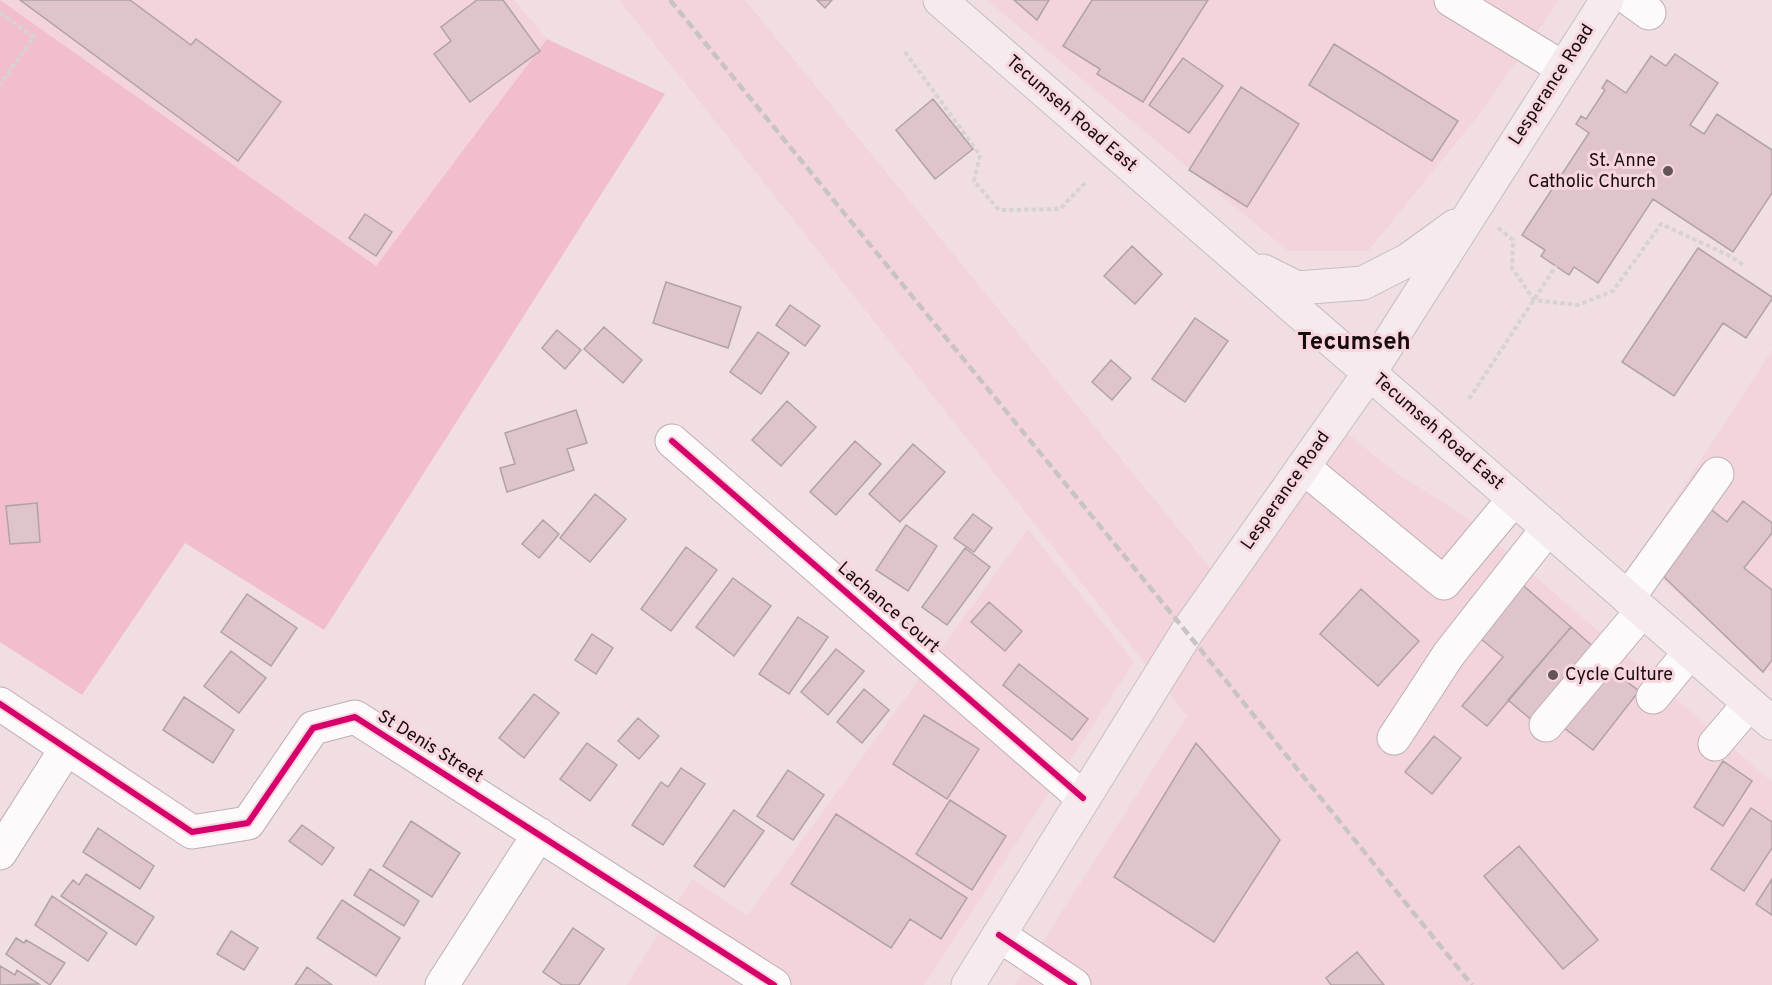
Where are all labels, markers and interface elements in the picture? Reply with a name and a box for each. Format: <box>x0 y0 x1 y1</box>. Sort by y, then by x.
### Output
street label: Lesperance Road <box>1504 20 1600 150</box>
street label: Tecumseh Road East <box>1001 51 1141 177</box>
place label: St. Anne Catholic Church <box>1528 150 1656 194</box>
marker: St. Anne Catholic Church <box>1661 164 1675 178</box>
district label: Tecumseh <box>1297 328 1411 358</box>
street label: Tecumseh Road East <box>1368 369 1508 495</box>
street label: Lesperance Road <box>1236 427 1336 555</box>
street label: Lachance Court <box>832 557 944 659</box>
place label: Cycle Culture <box>1565 664 1673 687</box>
marker: Cycle Culture <box>1546 668 1560 682</box>
street label: St Denis Street <box>373 705 487 789</box>

